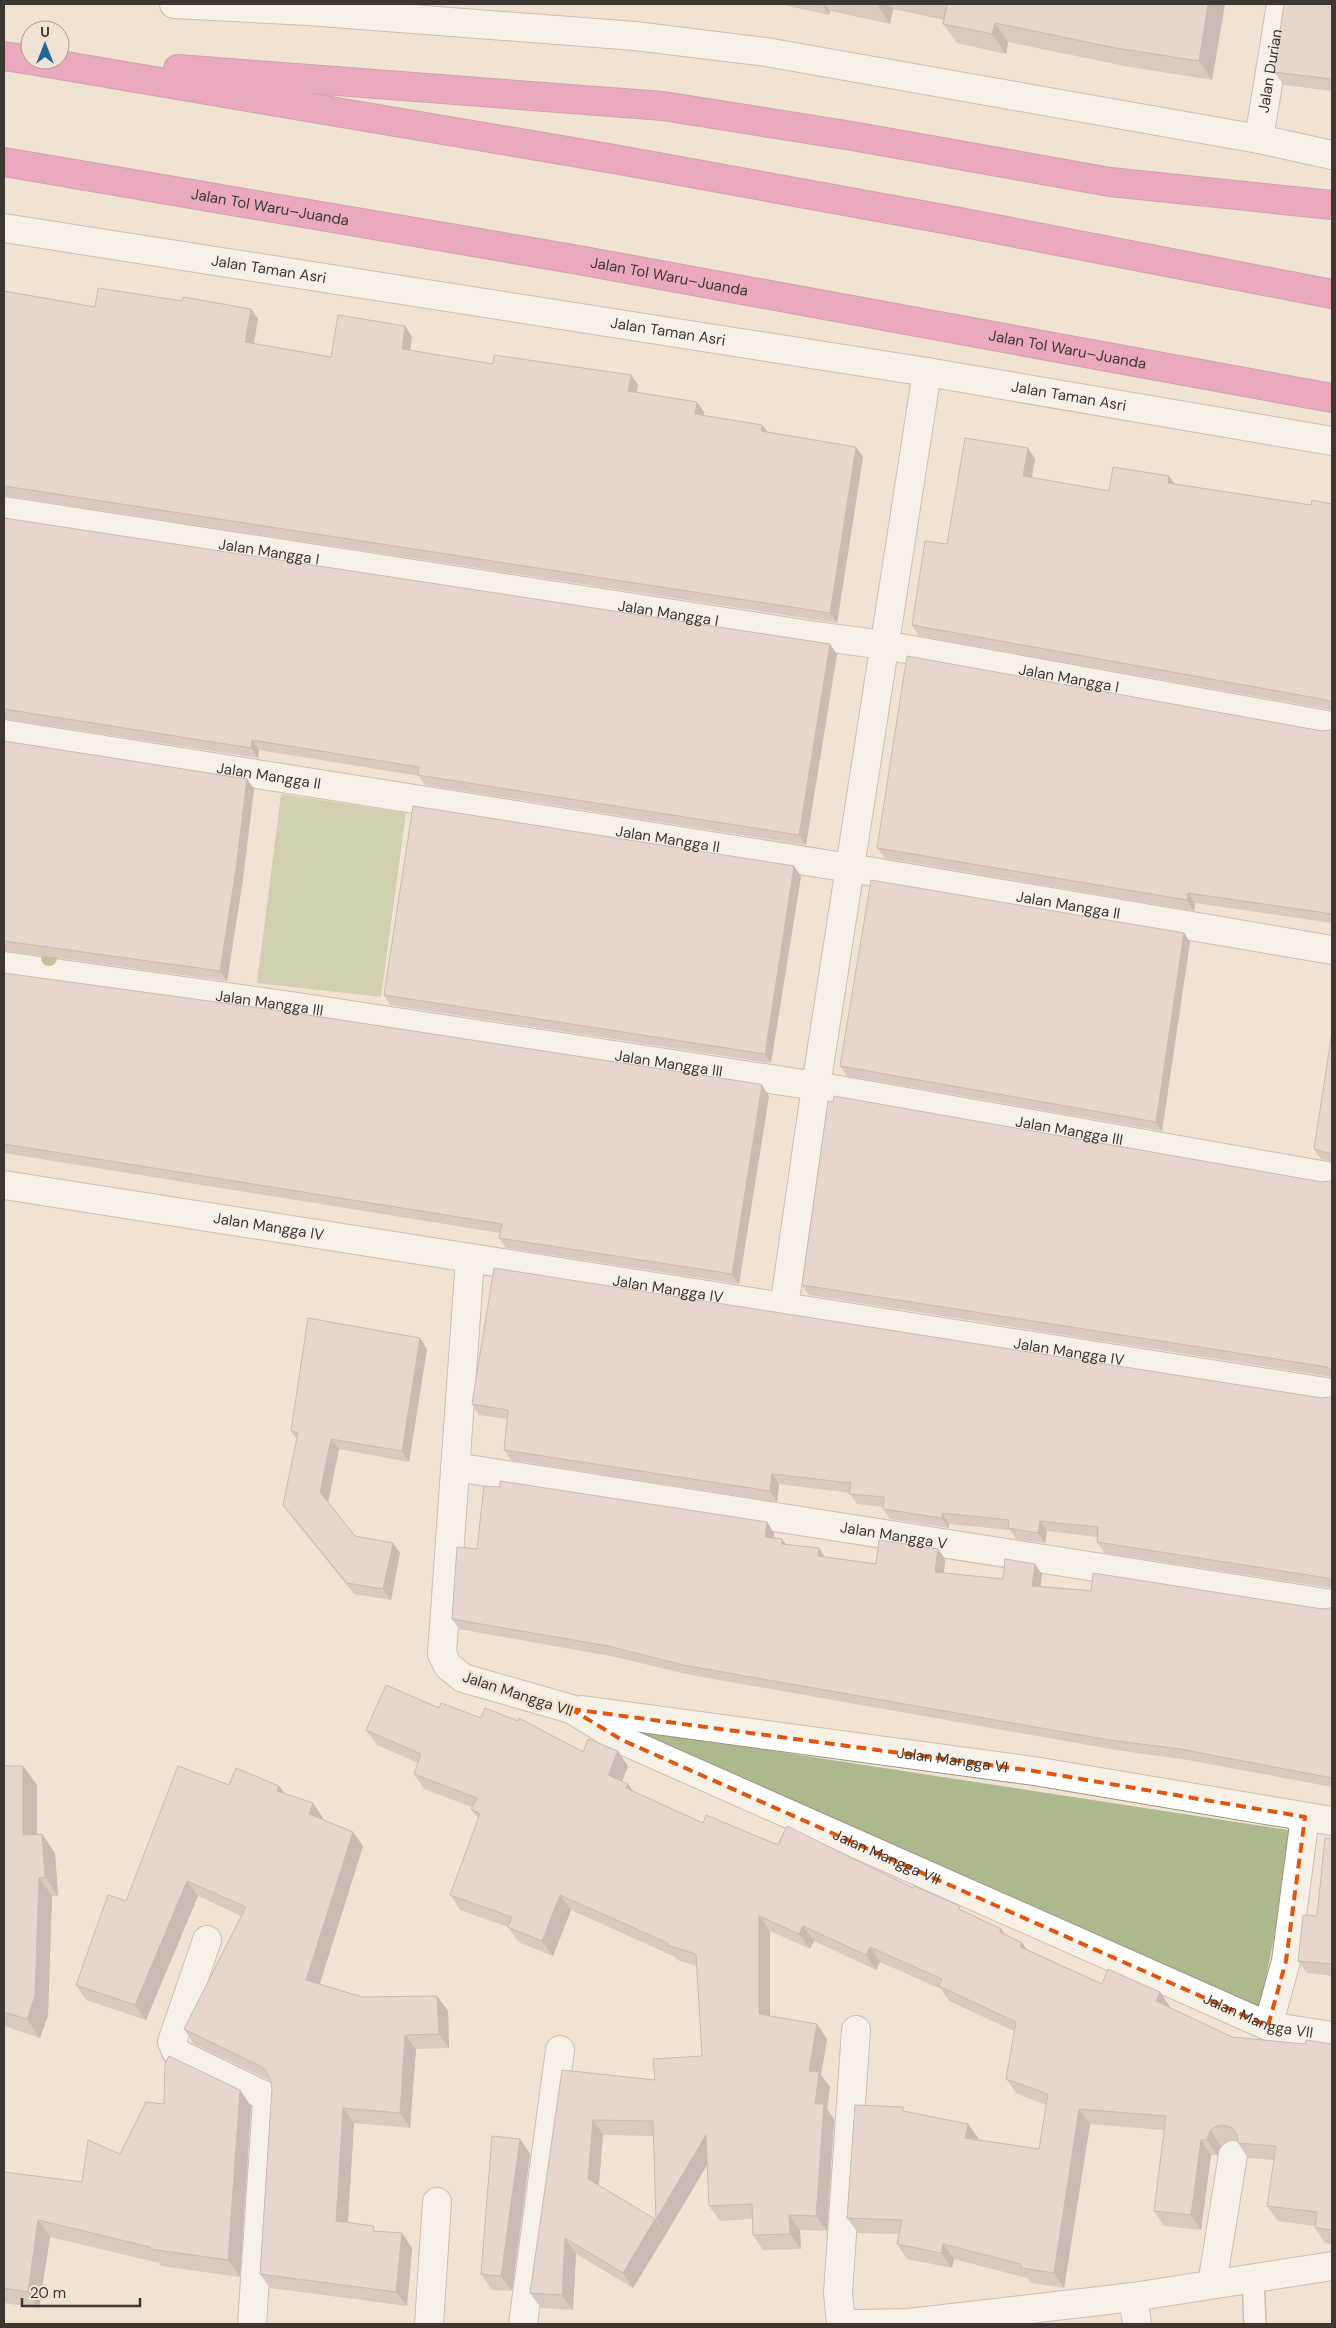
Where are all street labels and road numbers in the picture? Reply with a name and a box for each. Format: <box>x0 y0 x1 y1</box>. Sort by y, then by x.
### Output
street label: Jalan Durian <box>1253 27 1287 114</box>
street label: Jalan Tol Waru–Juanda <box>190 184 351 231</box>
street label: Jalan Taman Asri <box>210 250 328 288</box>
street label: Jalan Tol Waru–Juanda <box>589 252 750 301</box>
street label: Jalan Taman Asri <box>609 313 727 350</box>
street label: Jalan Tol Waru–Juanda <box>987 325 1148 374</box>
street label: Jalan Taman Asri <box>1010 377 1128 416</box>
street label: Jalan Mangga I <box>217 534 321 569</box>
street label: Jalan Mangga I <box>616 596 720 631</box>
street label: Jalan Mangga I <box>1017 660 1121 697</box>
street label: Jalan Mangga II <box>215 758 322 794</box>
street label: Jalan Mangga II <box>614 821 721 857</box>
street label: Jalan Mangga II <box>1015 886 1122 924</box>
street label: Jalan Mangga III <box>214 986 325 1021</box>
street label: Jalan Mangga III <box>614 1045 724 1082</box>
street label: Jalan Mangga III <box>1014 1111 1125 1150</box>
street label: Jalan Mangga IV <box>212 1208 326 1245</box>
street label: Jalan Mangga IV <box>611 1270 725 1308</box>
street label: Jalan Mangga IV <box>1012 1333 1126 1370</box>
street label: Jalan Mangga V <box>839 1517 949 1554</box>
street label: Jalan Mangga VII <box>460 1667 576 1721</box>
street label: Jalan Mangga VI <box>896 1743 1009 1777</box>
street label: Jalan Mangga VII <box>830 1825 943 1890</box>
street label: Jalan Mangga VII <box>1200 1989 1314 2043</box>

